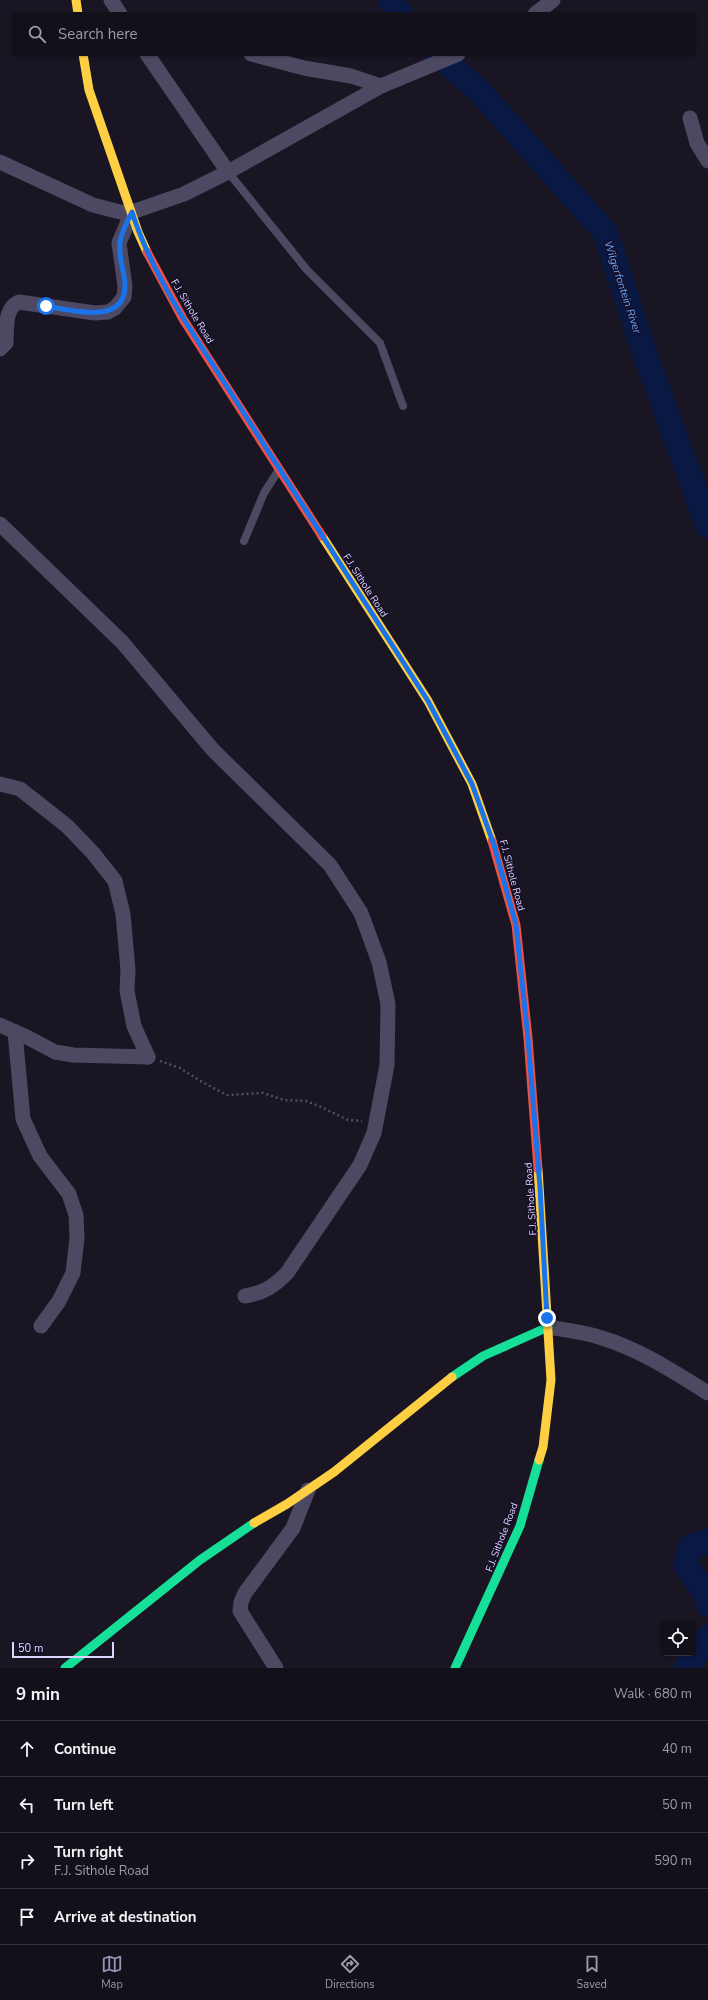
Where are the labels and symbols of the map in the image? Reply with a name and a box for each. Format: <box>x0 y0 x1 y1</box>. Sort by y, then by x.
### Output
water label: Wilgerfontein River <box>600 239 645 337</box>
street label: F.J. Sithole Road <box>167 277 217 347</box>
route start <box>37 297 55 315</box>
street label: F.J. Sithole Road <box>339 551 391 620</box>
street label: F.J. Sithole Road <box>496 838 528 913</box>
street label: F.J. Sithole Road <box>521 1162 541 1236</box>
route end <box>538 1309 556 1327</box>
street label: F.J. Sithole Road <box>482 1501 522 1574</box>
scale bar <box>12 1640 114 1659</box>

